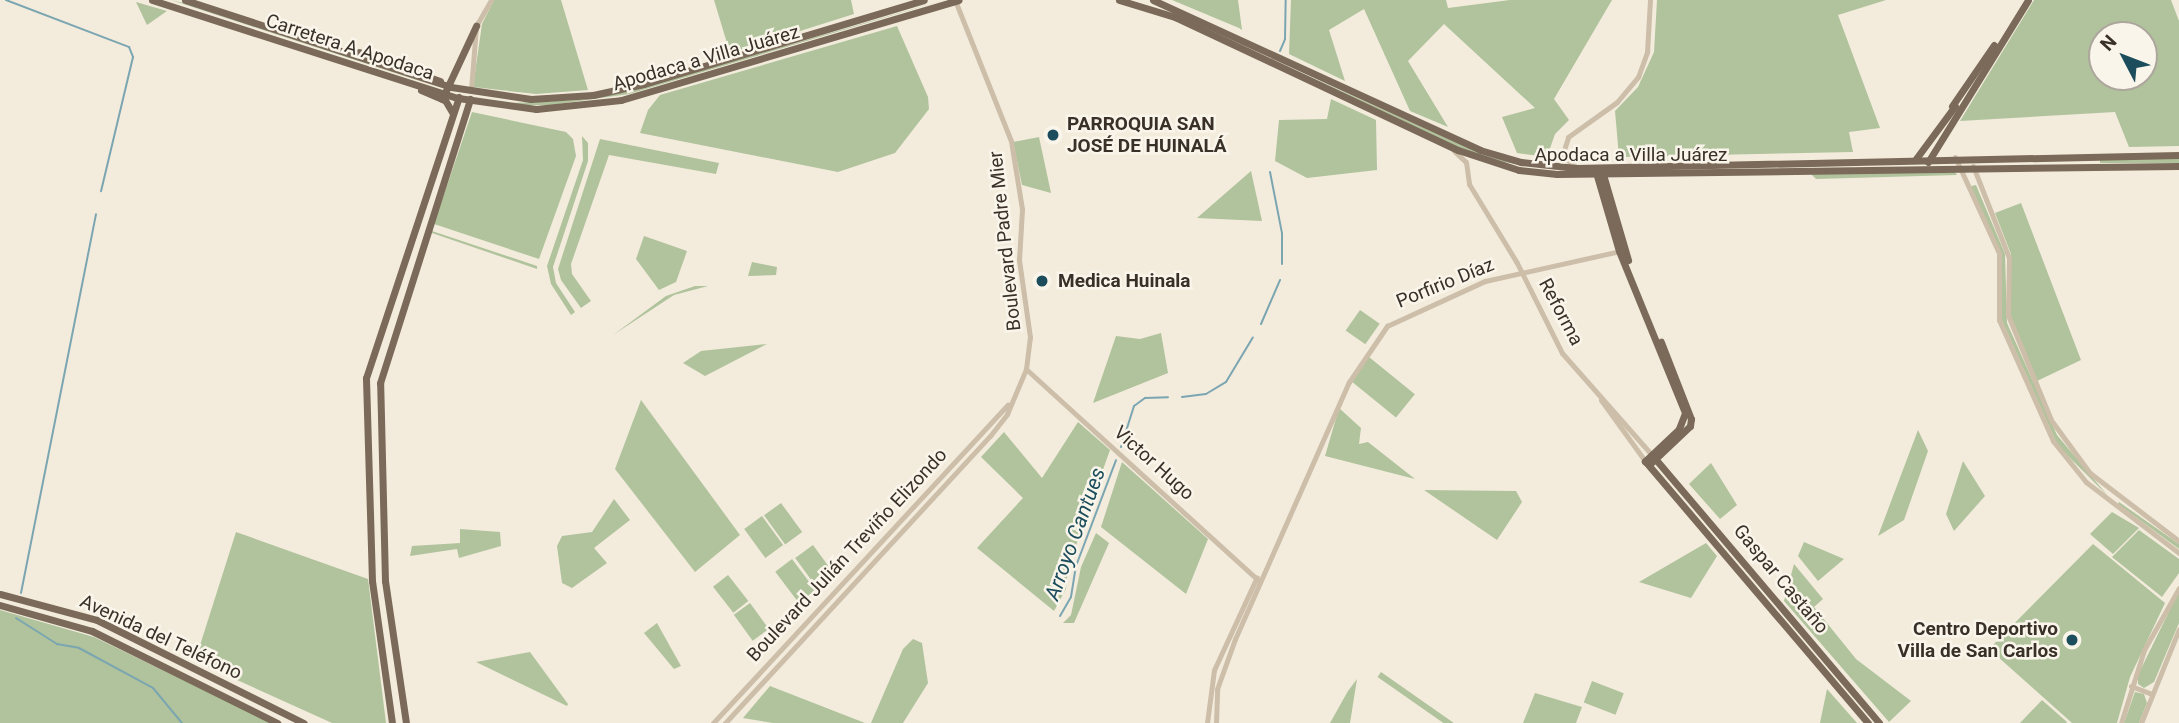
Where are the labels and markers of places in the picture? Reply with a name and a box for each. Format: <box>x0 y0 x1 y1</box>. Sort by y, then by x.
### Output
place label: PARROQUIA SAN JOSÉ DE HUINALÁ <box>1067 113 1227 157</box>
marker: PARROQUIA SAN JOSÉ DE HUINALÁ <box>1045 127 1061 143</box>
place label: Medica Huinala <box>1058 270 1191 292</box>
marker: Medica Huinala <box>1032 271 1052 291</box>
place label: Centro Deportivo Villa de San Carlos <box>1898 618 2058 662</box>
marker: Centro Deportivo Villa de San Carlos <box>2064 632 2080 648</box>

